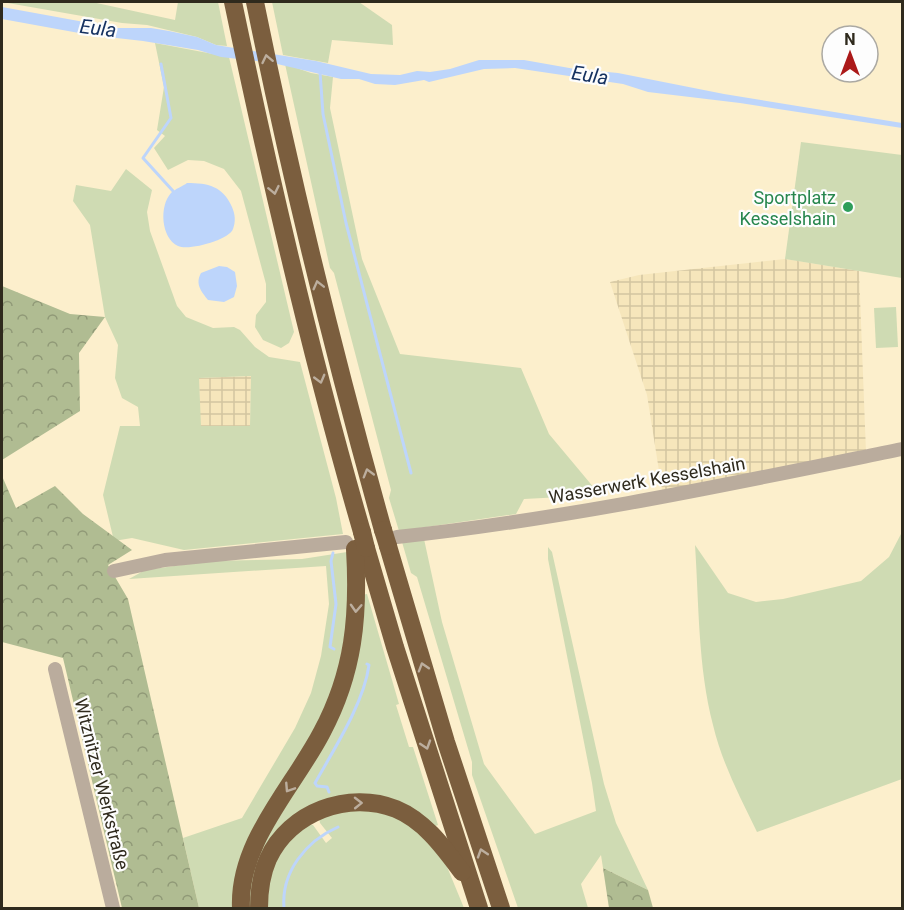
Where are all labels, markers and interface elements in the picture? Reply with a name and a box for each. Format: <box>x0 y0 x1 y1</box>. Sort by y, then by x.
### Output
water label: Eula <box>78 14 118 42</box>
north arrow <box>820 24 880 84</box>
text: N <box>844 30 856 49</box>
one-way arrow <box>261 55 274 65</box>
water label: Eula <box>570 60 610 90</box>
one-way arrow <box>267 185 280 195</box>
place label: Sportplatz Kesselshain <box>740 187 836 229</box>
marker: Sportplatz Kesselshain <box>841 200 855 214</box>
one-way arrow <box>313 280 326 290</box>
one-way arrow <box>313 374 326 384</box>
street label: Wasserwerk Kesselshain <box>547 452 747 508</box>
one-way arrow <box>362 468 375 478</box>
one-way arrow <box>350 603 363 612</box>
one-way arrow <box>418 662 430 673</box>
street label: Witznitzer Werkstraße <box>71 696 133 872</box>
one-way arrow <box>419 739 431 750</box>
one-way arrow <box>285 781 296 792</box>
one-way arrow <box>354 796 363 809</box>
one-way arrow <box>477 848 489 859</box>

